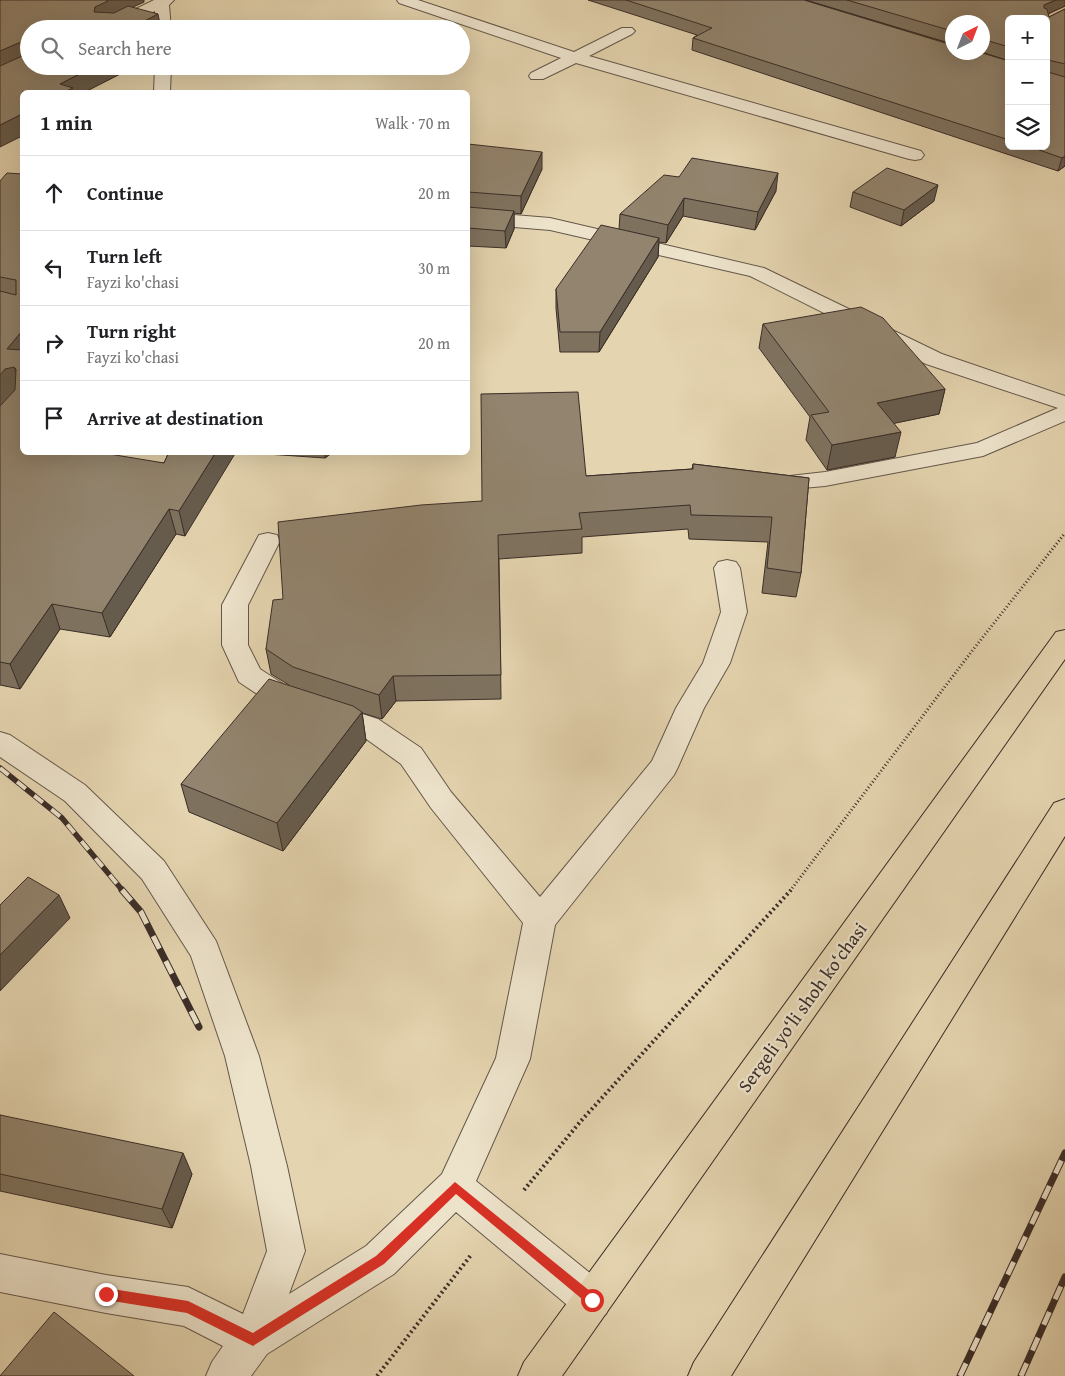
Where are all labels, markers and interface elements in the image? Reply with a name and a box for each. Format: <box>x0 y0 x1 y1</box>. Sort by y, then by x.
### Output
north arrow <box>945 15 990 60</box>
map controls <box>1005 15 1050 150</box>
button: + <box>1005 15 1050 60</box>
search box <box>20 20 470 75</box>
icon: search <box>38 34 66 62</box>
text: Search here <box>78 34 172 62</box>
button: − <box>1005 60 1050 105</box>
button: layers <box>1005 105 1050 150</box>
text: 1 min <box>40 107 92 138</box>
text: Walk · 70 m <box>375 111 450 135</box>
icon: ahead <box>40 179 68 207</box>
text: Continue <box>87 179 164 207</box>
text: 20 m <box>418 181 450 205</box>
text: Turn left <box>87 242 162 270</box>
icon: left <box>40 254 68 282</box>
text: 30 m <box>418 256 450 280</box>
text: Fayzi ko'chasi <box>87 270 179 294</box>
text: Turn right <box>87 317 176 345</box>
icon: right <box>40 329 68 357</box>
text: 20 m <box>418 331 450 355</box>
text: Fayzi ko'chasi <box>87 345 179 369</box>
icon: arrive <box>40 404 68 432</box>
text: Arrive at destination <box>87 404 263 432</box>
street label: Sergeli yo‘li shoh ko‘chasi <box>731 916 873 1098</box>
route end <box>95 1283 118 1306</box>
route start <box>581 1289 604 1312</box>

